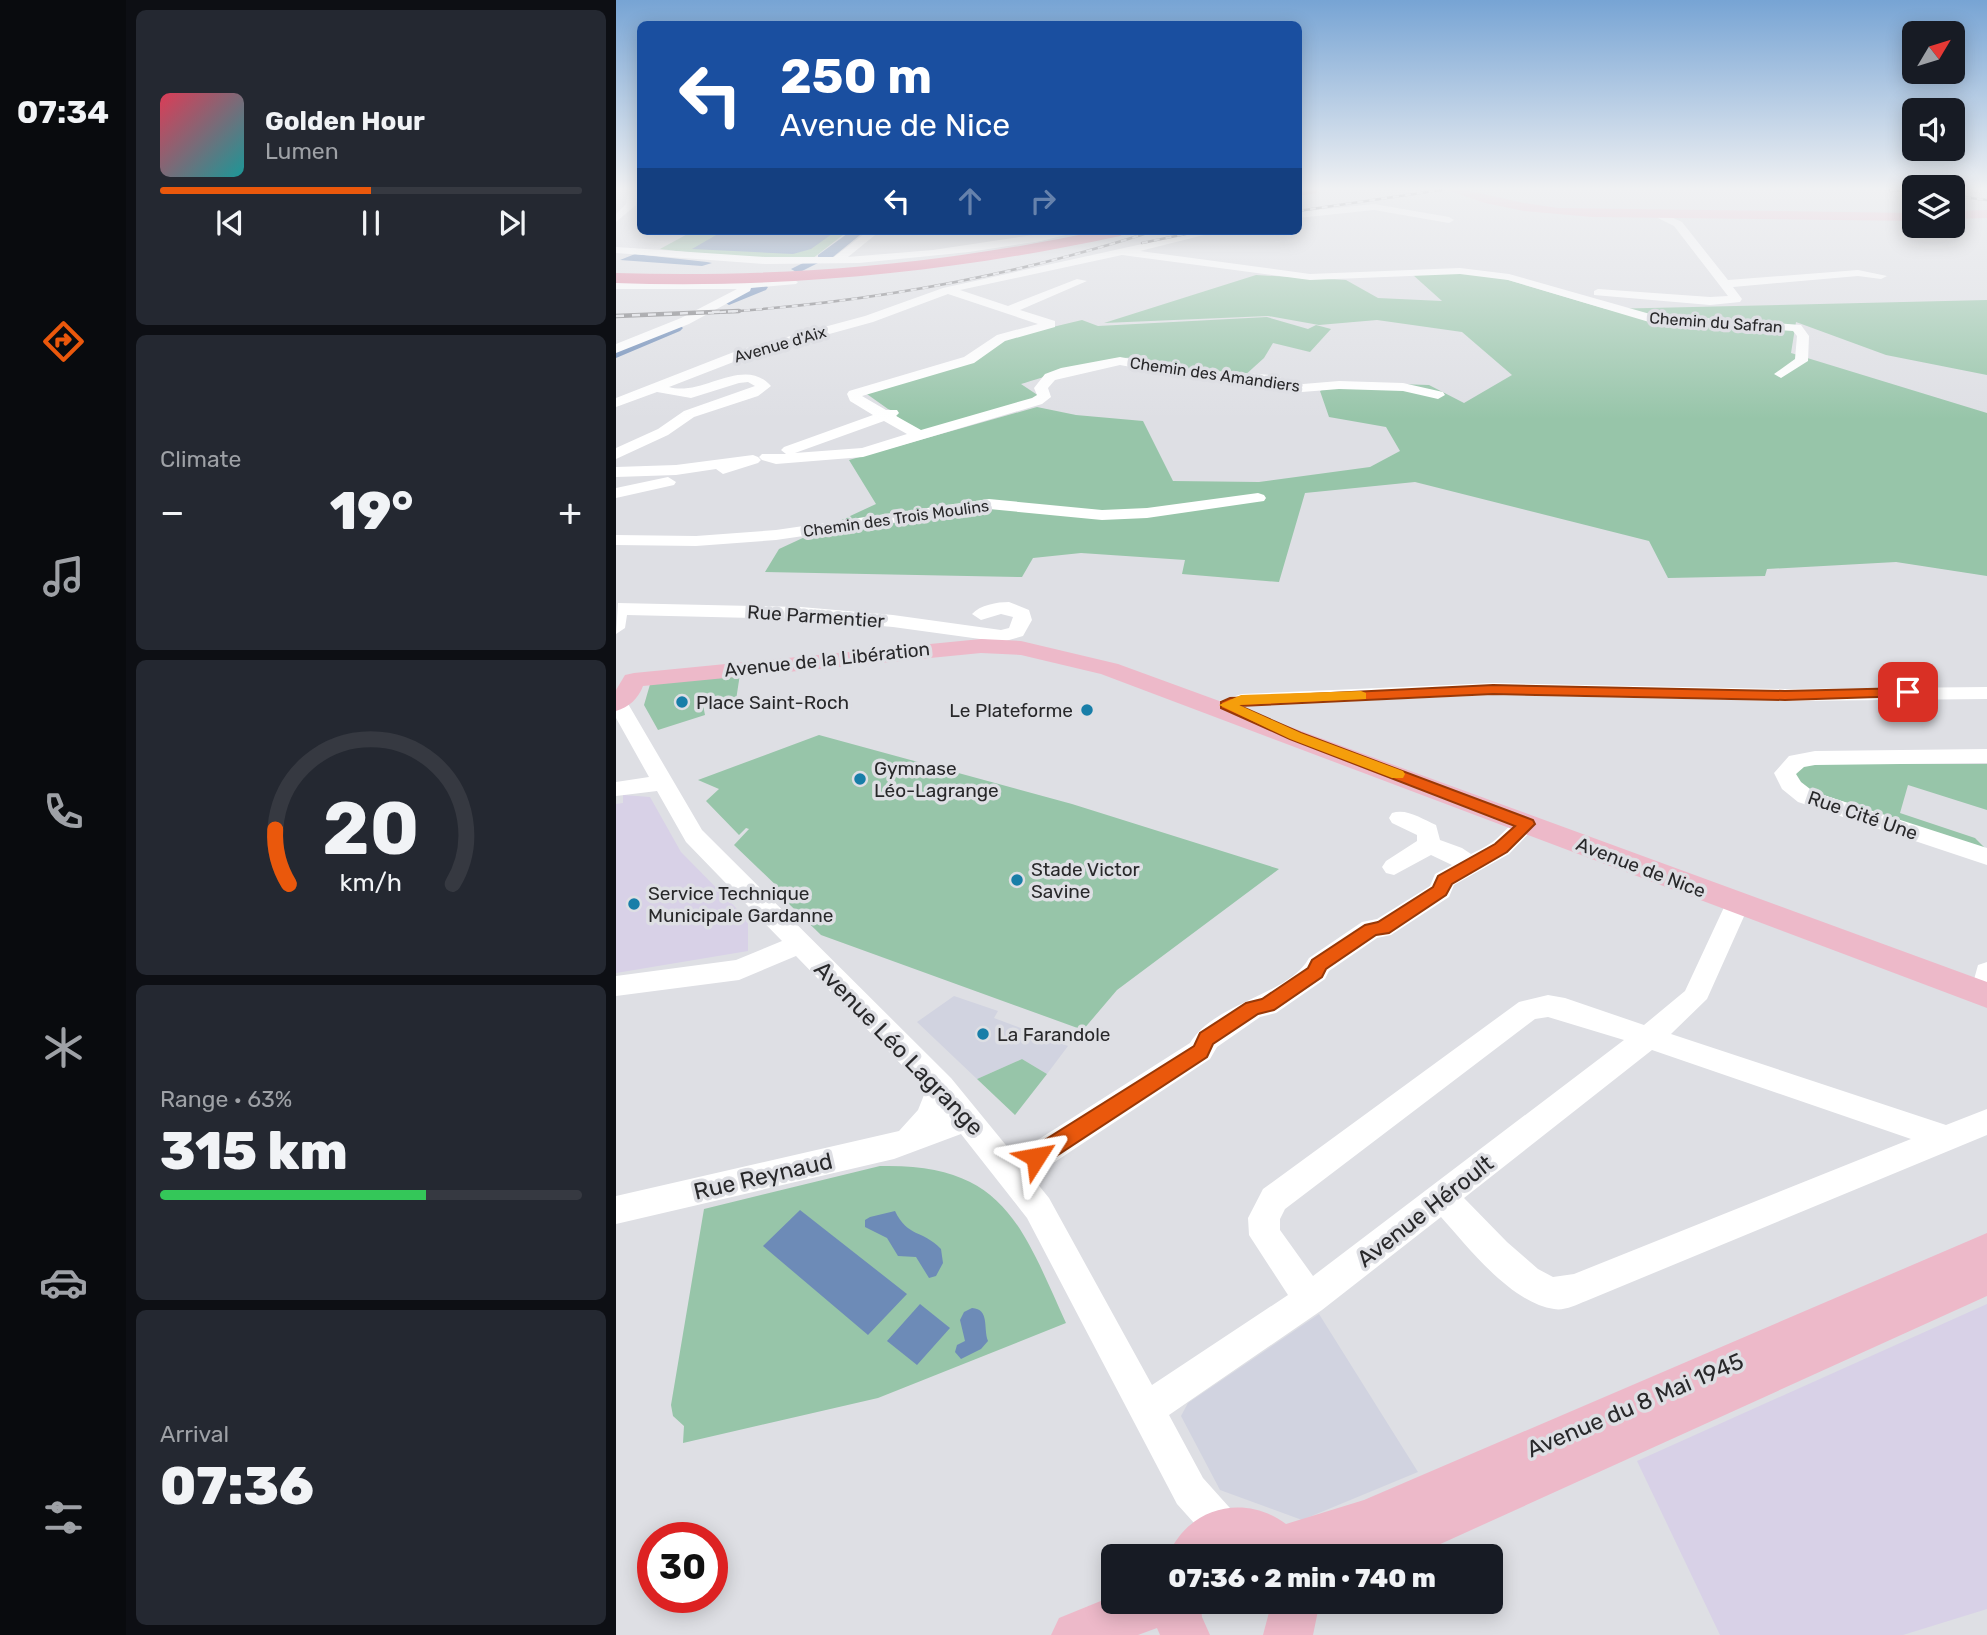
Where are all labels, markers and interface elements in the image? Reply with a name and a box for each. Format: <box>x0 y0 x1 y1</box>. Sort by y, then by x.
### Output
north arrow <box>1902 21 1965 84</box>
map controls <box>1902 21 1965 238</box>
text: 250 m <box>780 47 932 105</box>
icon: left <box>665 49 756 140</box>
text: 07:34 <box>17 93 109 131</box>
button: sound <box>1902 98 1965 161</box>
text: Golden Hour <box>265 106 425 137</box>
text: Avenue de Nice <box>780 106 1010 144</box>
text: Lumen <box>265 137 339 165</box>
button: layers <box>1902 175 1965 238</box>
icon: left <box>878 182 916 220</box>
icon: ahead <box>951 182 989 220</box>
icon: right <box>1024 182 1062 220</box>
icon: previous <box>211 204 249 242</box>
icon: pause <box>352 204 390 242</box>
icon: next <box>493 204 531 242</box>
street label: Chemin du Safran <box>1649 308 1783 337</box>
icon: directions <box>39 317 88 366</box>
street label: Avenue d'Aix <box>732 322 829 367</box>
street label: Chemin des Amandiers <box>1129 353 1301 396</box>
text: Climate <box>160 445 241 473</box>
text: 19° <box>330 480 413 542</box>
text: − <box>160 489 185 535</box>
text: + <box>558 489 582 535</box>
street label: Chemin des Trois Moulins <box>802 496 990 541</box>
icon: music <box>39 552 88 601</box>
street label: Rue Parmentier <box>746 600 886 633</box>
street label: Avenue de la Libération <box>723 637 931 682</box>
pin <box>1878 662 1938 722</box>
icon: arrive <box>1889 673 1927 711</box>
place label: Place Saint-Roch <box>696 691 849 714</box>
marker: Place Saint-Roch <box>674 694 690 710</box>
place label: Le Plateforme <box>949 699 1073 722</box>
marker: Le Plateforme <box>1079 702 1095 718</box>
place label: Gymnase Léo-Lagrange <box>874 757 999 802</box>
marker: Gymnase Léo-Lagrange <box>852 771 868 787</box>
text: 20 <box>323 786 419 872</box>
street label: Rue Cité Une <box>1805 786 1921 845</box>
icon: phone <box>39 787 88 836</box>
street label: Avenue de Nice <box>1573 832 1709 903</box>
place label: Stade Victor Savine <box>1031 858 1141 903</box>
text: km/h <box>340 867 402 896</box>
marker: Stade Victor Savine <box>1009 872 1025 888</box>
place label: Service Technique Municipale Gardanne <box>648 882 833 927</box>
marker: Service Technique Municipale Gardanne <box>626 896 642 912</box>
street label: Avenue Léo Lagrange <box>808 955 990 1141</box>
icon: climate <box>39 1023 88 1072</box>
place label: La Farandole <box>997 1023 1110 1046</box>
marker: La Farandole <box>975 1026 991 1042</box>
text: Range · 63% <box>160 1085 292 1113</box>
text: 315 km <box>160 1120 348 1182</box>
position arrow <box>999 1120 1073 1194</box>
street label: Rue Reynaud <box>691 1146 835 1206</box>
street label: Avenue Héroult <box>1351 1149 1499 1273</box>
icon: car <box>39 1258 88 1307</box>
street label: Avenue du 8 Mai 1945 <box>1522 1347 1748 1463</box>
text: Arrival <box>160 1420 229 1448</box>
text: 07:36 <box>160 1455 314 1517</box>
icon: filters <box>39 1493 88 1542</box>
speed limit sign: 30 <box>637 1522 728 1613</box>
text: 07:36 · 2 min · 740 m <box>1168 1563 1436 1594</box>

